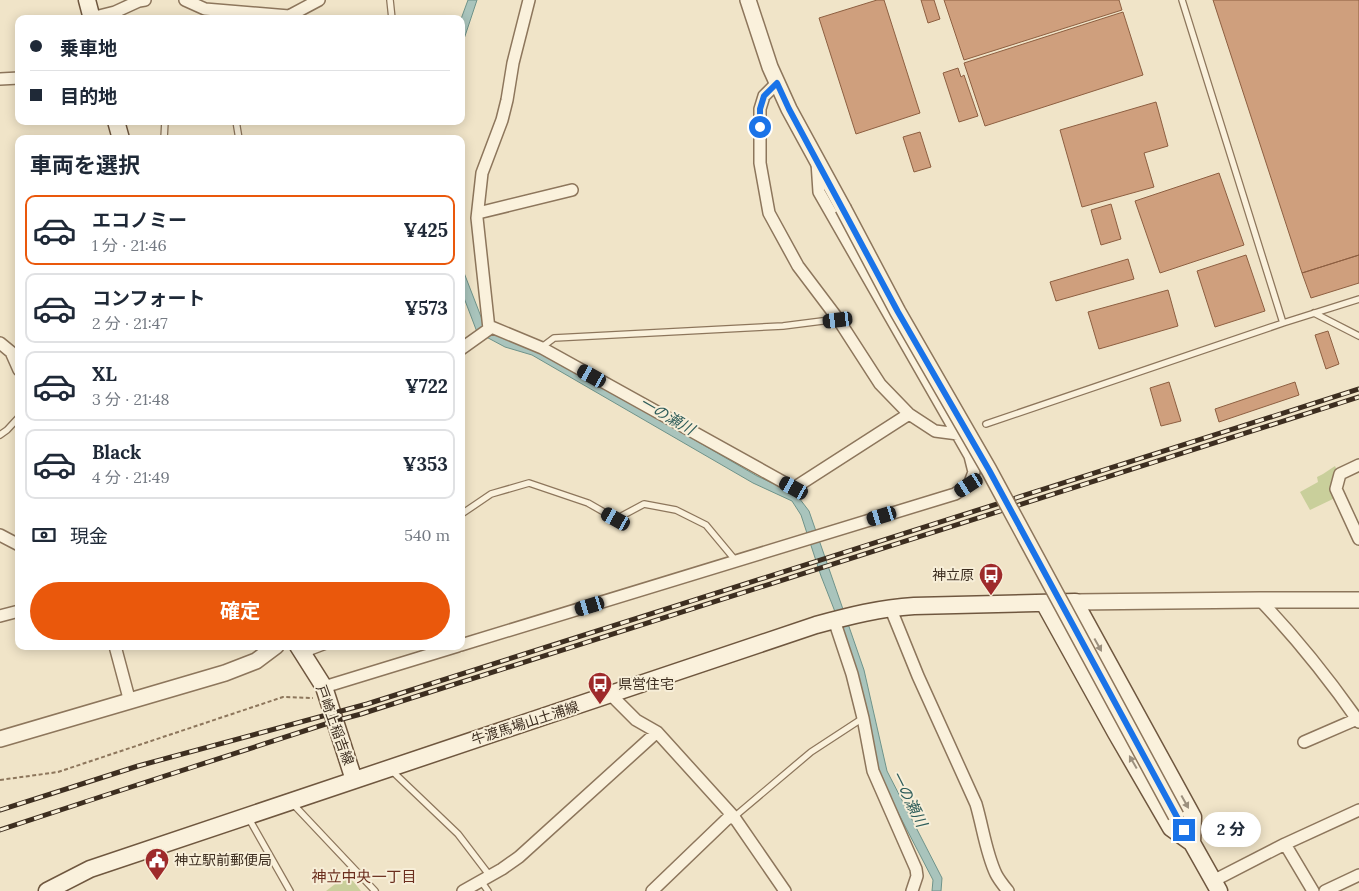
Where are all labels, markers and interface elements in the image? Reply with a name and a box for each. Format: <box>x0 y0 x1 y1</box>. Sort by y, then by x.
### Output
text: 乗車地 <box>60 36 117 60</box>
text: 目的地 <box>60 84 117 108</box>
route start <box>749 116 771 138</box>
text: 車両を選択 <box>30 151 140 179</box>
icon: car <box>32 208 77 253</box>
text: エコノミー <box>92 208 187 232</box>
text: ¥425 <box>404 218 448 242</box>
text: 1 分 · 21:46 <box>92 235 167 255</box>
icon: car <box>32 286 77 331</box>
text: コンフォート <box>92 286 205 310</box>
text: ¥573 <box>404 296 448 320</box>
car <box>822 311 853 329</box>
text: 2 分 · 21:47 <box>92 313 168 333</box>
text: XL <box>92 362 117 386</box>
car <box>575 362 608 390</box>
icon: car <box>32 364 77 409</box>
text: ¥722 <box>405 374 448 398</box>
text: 3 分 · 21:48 <box>92 389 170 409</box>
water label: 一の瀬川 <box>637 392 700 440</box>
text: Black <box>92 440 141 464</box>
icon: car <box>32 442 77 487</box>
text: ¥353 <box>403 452 448 476</box>
text: 4 分 · 21:49 <box>92 467 170 487</box>
car <box>952 471 985 499</box>
car <box>777 474 810 502</box>
car <box>865 504 898 528</box>
car <box>599 505 632 533</box>
icon: cash <box>30 521 58 549</box>
text: 現金 <box>70 524 108 548</box>
text: 540 m <box>404 525 450 545</box>
bus stop icon: 神立原 <box>978 562 1004 596</box>
place label: 神立原 <box>932 566 974 584</box>
button: 確定 <box>30 582 450 640</box>
car <box>573 594 606 618</box>
one-way arrow <box>1094 638 1103 651</box>
bus stop icon: 県営住宅 <box>587 671 613 705</box>
place label: 県営住宅 <box>618 675 674 693</box>
street label: 戸崎上稲吉線 <box>312 682 358 768</box>
street label: 牛渡馬場山土浦線 <box>469 697 581 749</box>
one-way arrow <box>1129 756 1138 769</box>
water label: 一の瀬川 <box>887 768 932 832</box>
one-way arrow <box>1181 796 1190 809</box>
callout: 2 分 <box>1202 812 1262 848</box>
route end <box>1173 819 1195 841</box>
text: 2 分 <box>1217 819 1245 839</box>
public building icon: 神立駅前郵便局 <box>144 847 170 881</box>
place label: 神立駅前郵便局 <box>174 851 272 869</box>
district label: 神立中央一丁目 <box>311 867 417 886</box>

